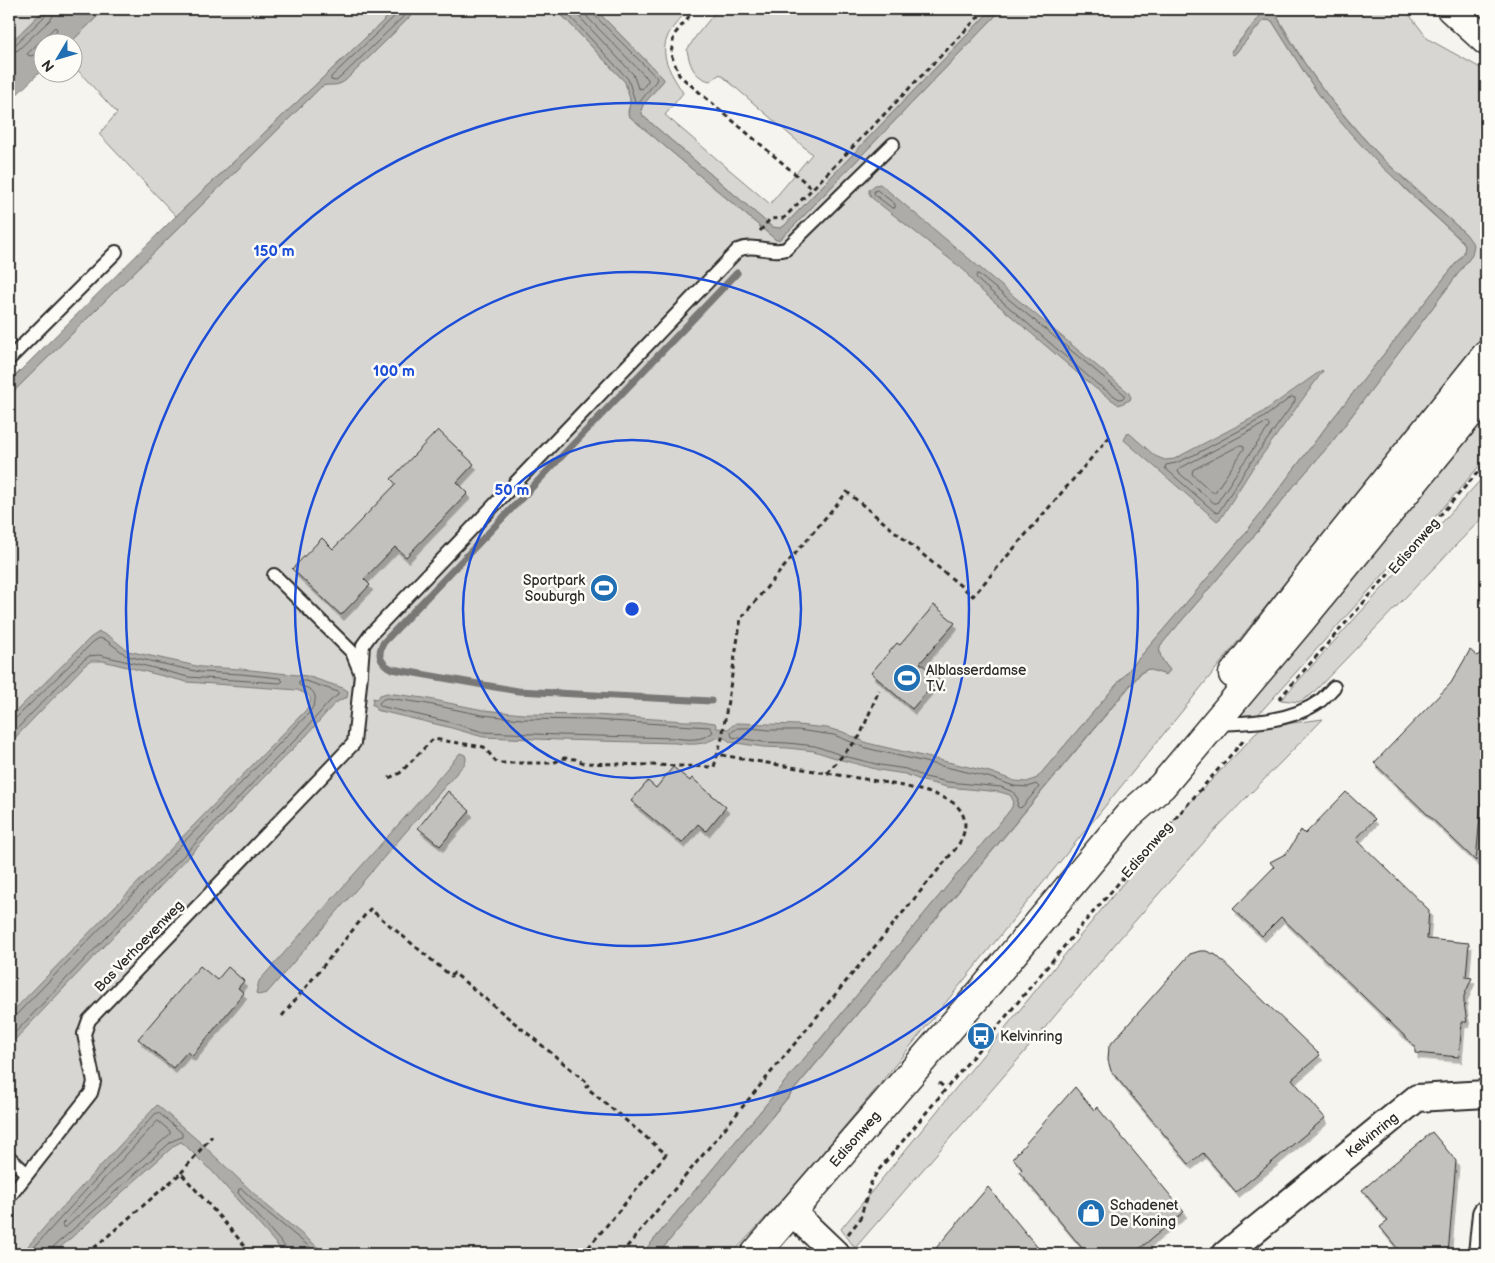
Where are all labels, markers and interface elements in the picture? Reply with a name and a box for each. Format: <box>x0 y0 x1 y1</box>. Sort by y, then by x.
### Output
north arrow <box>32 32 82 82</box>
text: N <box>38 56 58 75</box>
text: 150 m <box>253 242 295 261</box>
text: 100 m <box>373 362 415 381</box>
text: 50 m <box>495 481 530 500</box>
street label: Edisonweg <box>1385 514 1443 578</box>
place label: Sportpark Souburgh <box>523 572 585 605</box>
sports icon: Sportpark Souburgh <box>589 573 619 603</box>
centre of rings <box>623 600 641 618</box>
place label: Alblasserdamse T.V. <box>926 662 1026 695</box>
sports icon: Alblasserdamse T.V. <box>892 663 922 693</box>
street label: Edisonweg <box>1118 818 1176 882</box>
street label: Bas Verhoevenweg <box>91 897 187 995</box>
bus stop icon: Kelvinring <box>966 1021 996 1051</box>
place label: Kelvinring <box>1000 1028 1063 1045</box>
street label: Edisonweg <box>826 1107 884 1171</box>
street label: Kelvinring <box>1342 1109 1402 1161</box>
place label: Schadenet De Koning <box>1110 1197 1179 1230</box>
shop icon: Schadenet De Koning <box>1076 1198 1106 1228</box>

